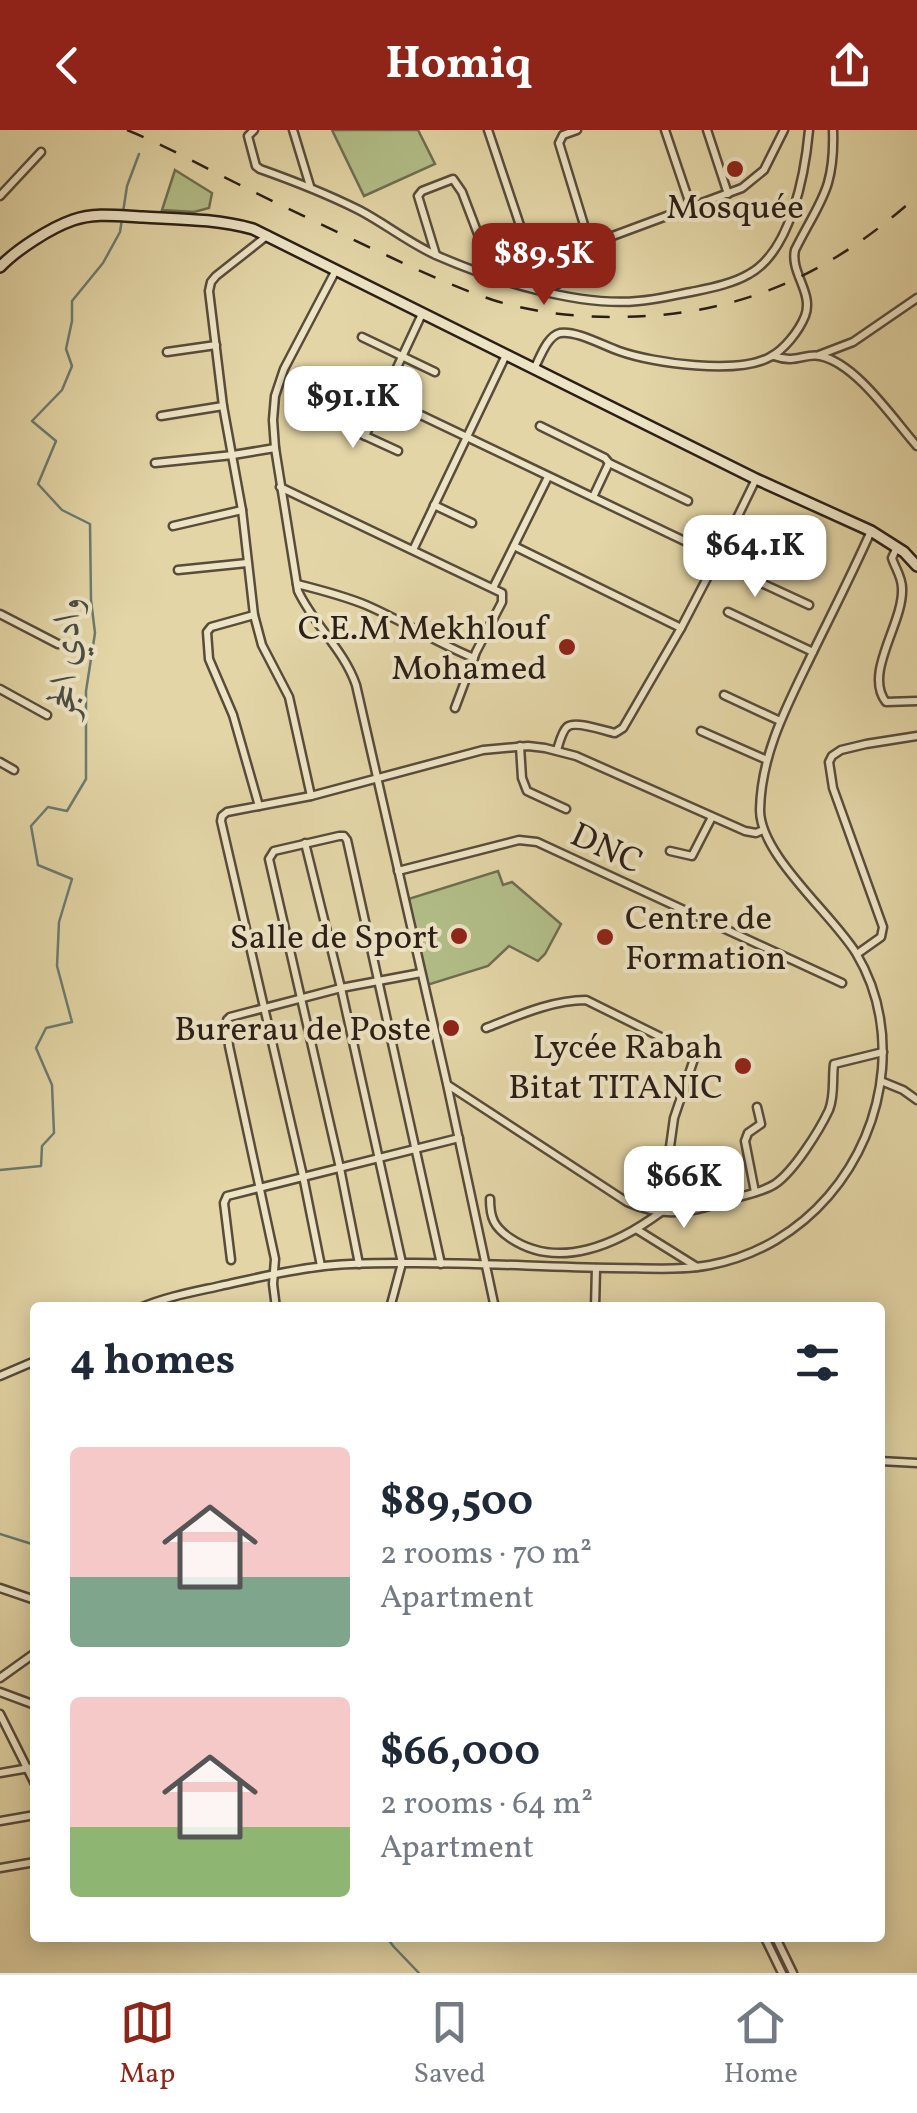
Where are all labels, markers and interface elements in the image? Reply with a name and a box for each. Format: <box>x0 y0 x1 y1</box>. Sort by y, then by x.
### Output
text: Homiq <box>385 34 532 97</box>
icon: back <box>40 38 95 93</box>
icon: share <box>822 38 877 93</box>
marker: Mosquée <box>724 158 746 180</box>
place label: Mosquée <box>666 185 804 233</box>
pin: $89.5K <box>463 223 625 308</box>
text: $89.5K <box>494 233 594 277</box>
pin: $91.1K <box>272 366 434 451</box>
text: $91.1K <box>306 376 400 420</box>
pin: $64.1K <box>674 515 836 600</box>
text: $64.1K <box>705 525 805 569</box>
water label: وادي الحجر <box>38 595 98 723</box>
place label: C.E.M Mekhlouf Mohamed <box>298 606 550 694</box>
marker: C.E.M Mekhlouf Mohamed <box>556 636 578 658</box>
street label: DNC <box>562 812 650 887</box>
place label: Centre de Formation <box>625 896 786 984</box>
place label: Salle de Sport <box>229 915 439 963</box>
marker: Salle de Sport <box>448 925 470 947</box>
marker: Centre de Formation <box>594 926 616 948</box>
place label: Burerau de Poste <box>174 1007 431 1055</box>
marker: Burerau de Poste <box>440 1017 462 1039</box>
place label: Lycée Rabah Bitat TITANIC <box>508 1025 723 1113</box>
marker: Lycée Rabah Bitat TITANIC <box>732 1055 754 1077</box>
pin: $66K <box>625 1146 743 1231</box>
text: $66K <box>646 1156 722 1200</box>
text: 4 homes <box>70 1333 235 1392</box>
icon: filters <box>790 1335 845 1390</box>
text: $89,500 <box>380 1474 533 1533</box>
icon: home <box>150 1487 270 1607</box>
text: 2 rooms · 70 m² <box>380 1533 592 1577</box>
text: Apartment <box>380 1577 534 1621</box>
text: $66,000 <box>380 1724 540 1783</box>
icon: home <box>150 1737 270 1857</box>
text: 2 rooms · 64 m² <box>380 1783 593 1827</box>
text: Apartment <box>380 1827 534 1871</box>
tab: Map <box>119 1995 175 2094</box>
tab: Saved <box>413 1995 486 2094</box>
tab: Home <box>724 1995 798 2094</box>

